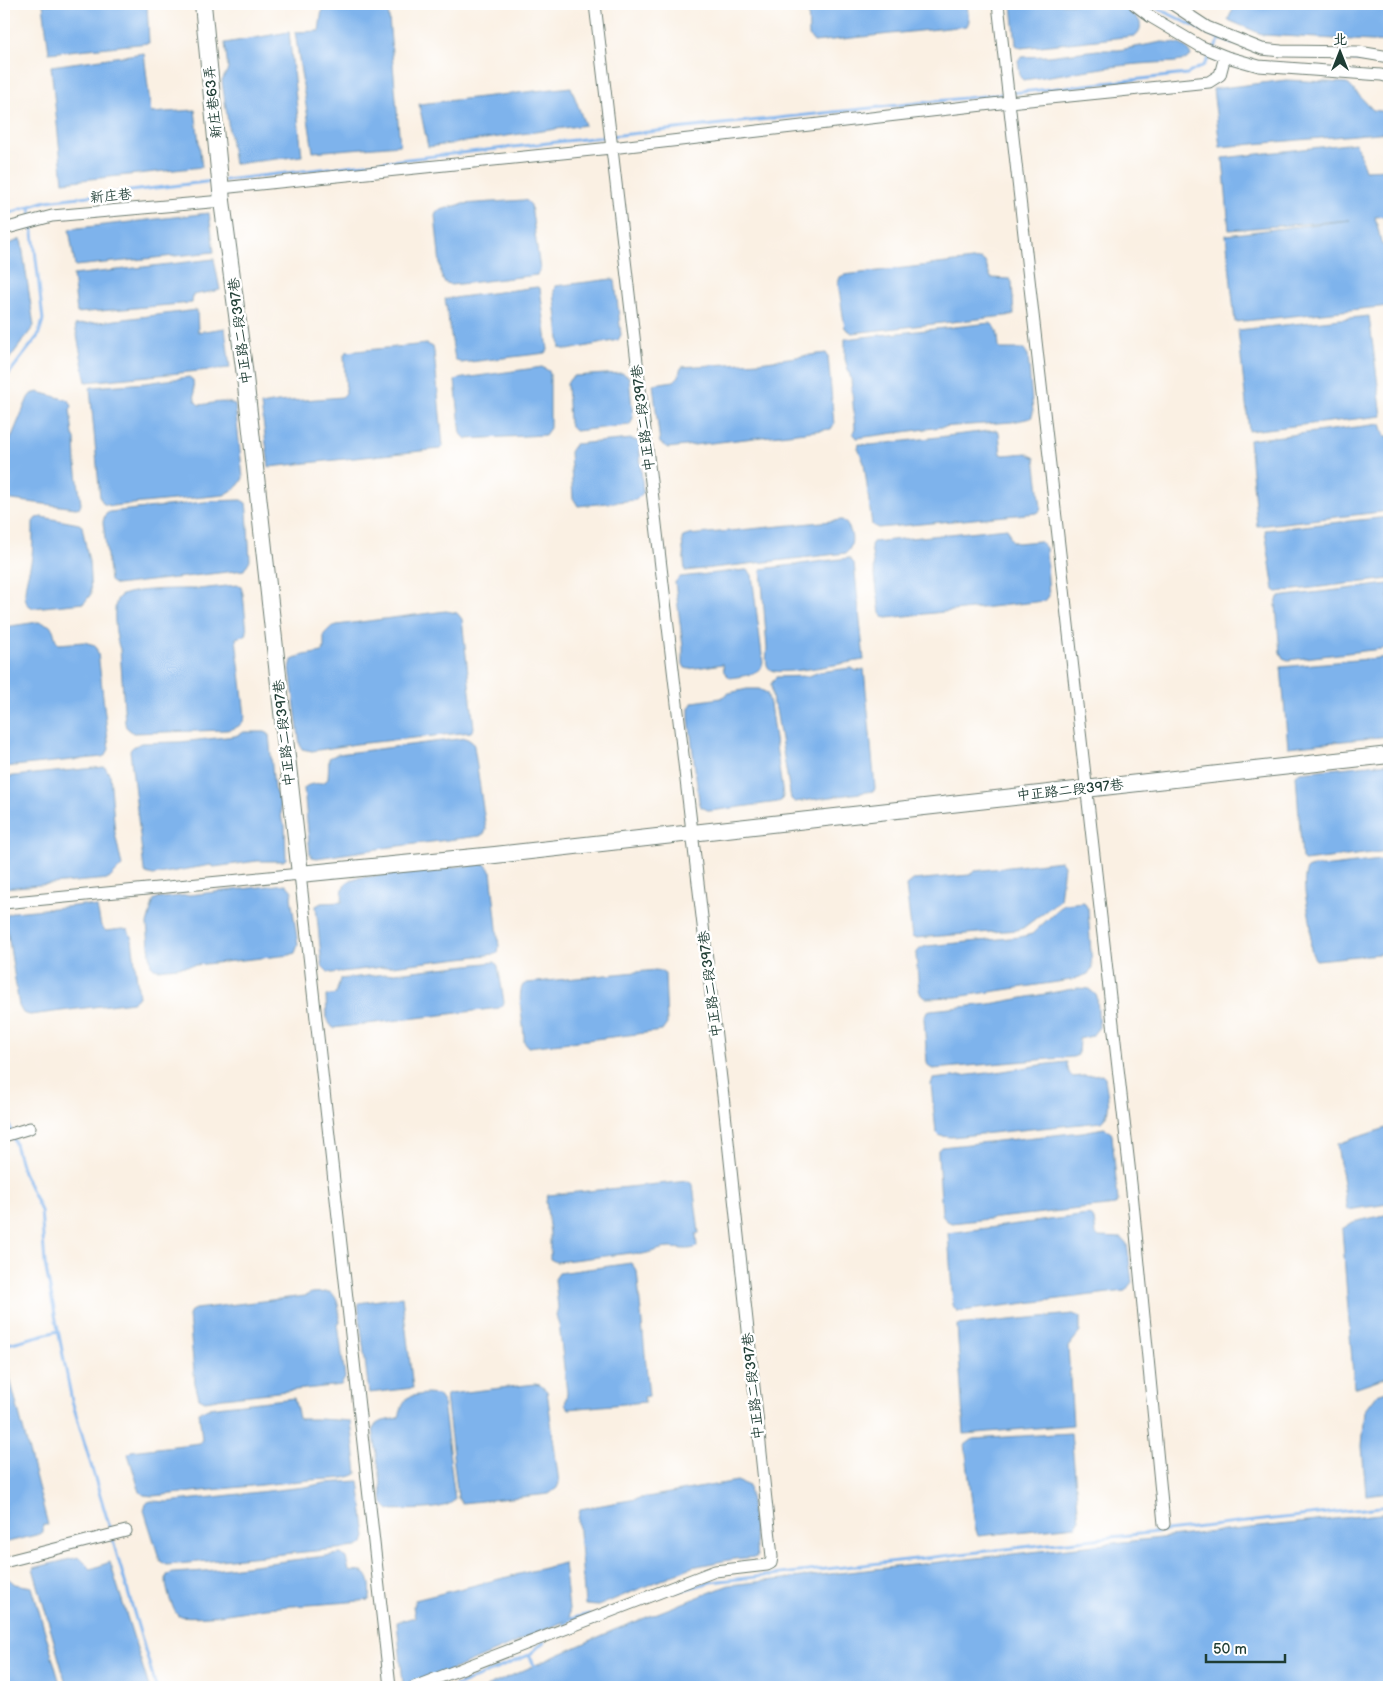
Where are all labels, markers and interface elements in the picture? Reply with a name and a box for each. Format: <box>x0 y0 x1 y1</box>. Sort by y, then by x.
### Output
north arrow <box>1316 28 1366 78</box>
text: 北 <box>1333 31 1347 48</box>
street label: 新庄巷63弄 <box>201 65 225 139</box>
street label: 新庄巷 <box>89 186 134 206</box>
street label: 中正路二段397巷 <box>225 276 255 385</box>
street label: 中正路二段397巷 <box>628 363 658 472</box>
street label: 中正路二段397巷 <box>270 678 298 787</box>
street label: 中正路二段397巷 <box>1016 776 1125 804</box>
street label: 中正路二段397巷 <box>695 929 725 1038</box>
street label: 中正路二段397巷 <box>739 1331 767 1440</box>
scale bar <box>1206 1631 1284 1663</box>
text: 50 m <box>1213 1640 1247 1659</box>

